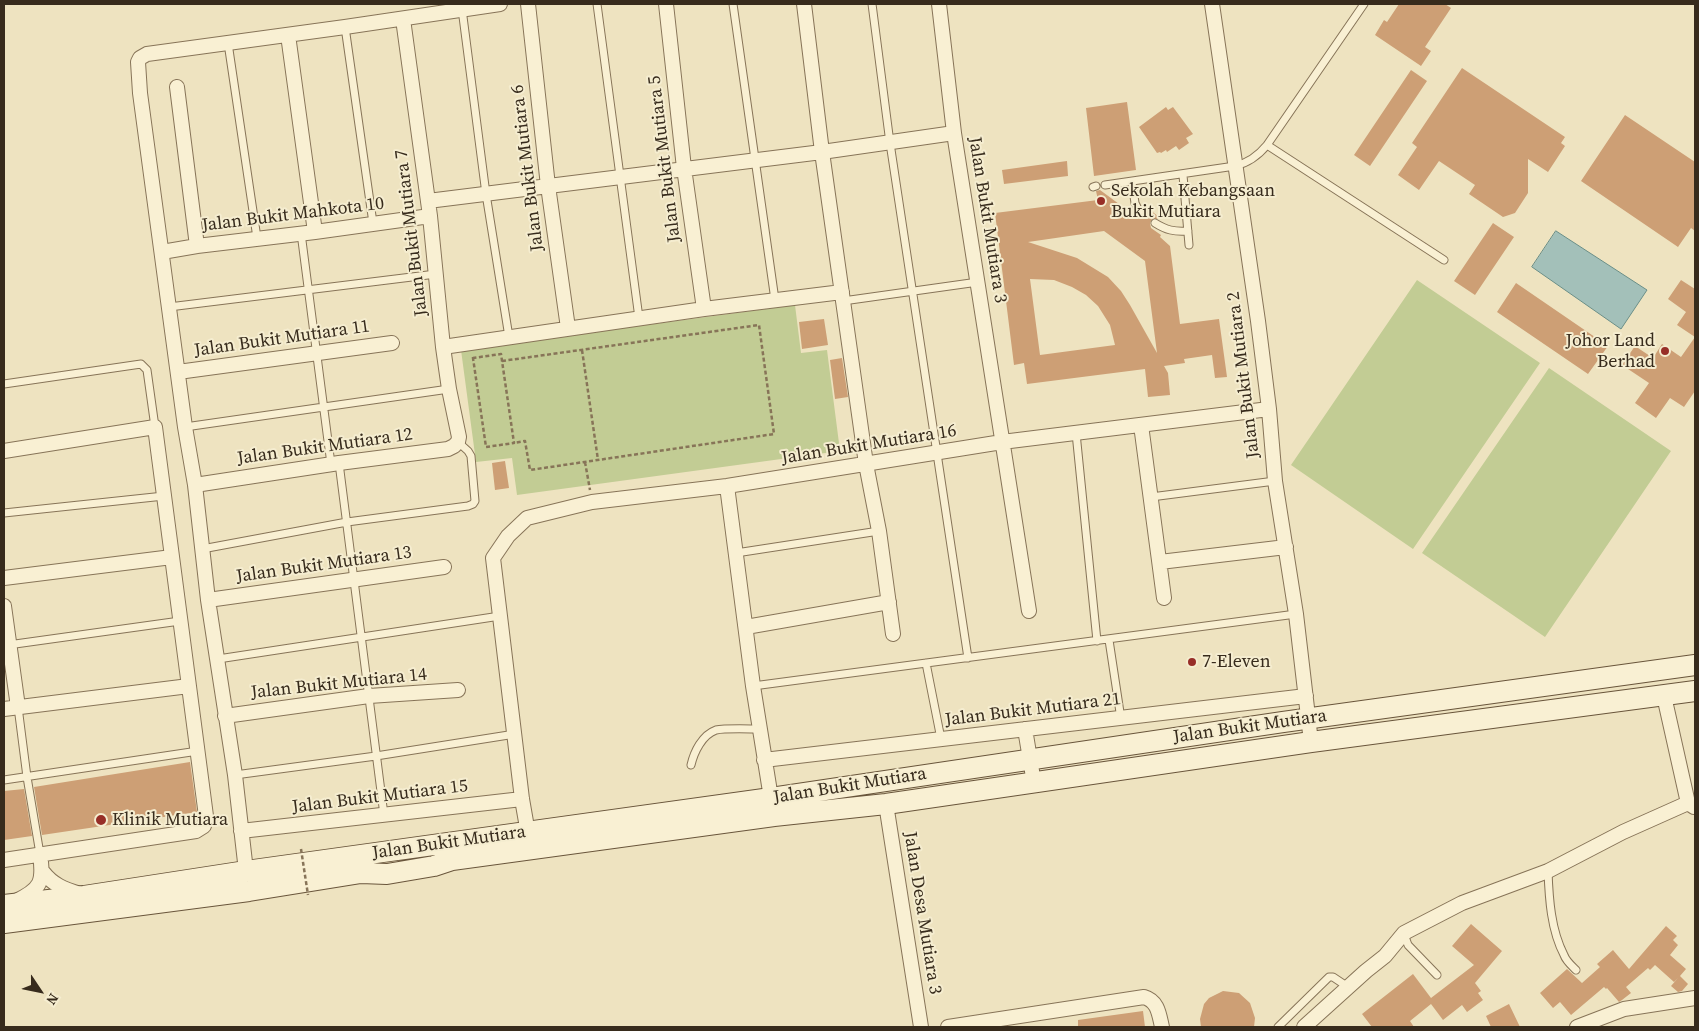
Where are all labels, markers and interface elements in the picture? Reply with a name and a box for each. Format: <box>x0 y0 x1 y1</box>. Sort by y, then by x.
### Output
street label: Jalan Bukit Mutiara 5 <box>644 74 686 244</box>
street label: Jalan Bukit Mutiara 6 <box>507 83 549 253</box>
street label: Jalan Bukit Mutiara 3 <box>963 135 1011 305</box>
street label: Jalan Bukit Mutiara 7 <box>391 148 433 318</box>
place label: Sekolah Kebangsaan Bukit Mutiara <box>1111 180 1275 222</box>
street label: Jalan Bukit Mahkota 10 <box>200 193 386 237</box>
marker: Sekolah Kebangsaan Bukit Mutiara <box>1095 195 1107 207</box>
street label: Jalan Bukit Mutiara 2 <box>1223 290 1265 460</box>
street label: Jalan Bukit Mutiara 11 <box>193 316 371 362</box>
place label: Johor Land Berhad <box>1566 330 1655 372</box>
marker: Johor Land Berhad <box>1659 345 1671 357</box>
street label: Jalan Bukit Mutiara 16 <box>780 420 958 470</box>
street label: Jalan Bukit Mutiara 12 <box>236 424 414 470</box>
street label: Jalan Bukit Mutiara 13 <box>235 542 413 588</box>
place label: 7-Eleven <box>1202 651 1271 673</box>
marker: 7-Eleven <box>1186 656 1198 668</box>
street label: Jalan Bukit Mutiara 14 <box>250 664 428 704</box>
street label: Jalan Bukit Mutiara 21 <box>944 689 1122 731</box>
street label: Jalan Bukit Mutiara <box>1172 706 1328 748</box>
street label: Jalan Bukit Mutiara <box>772 763 928 809</box>
street label: Jalan Bukit Mutiara 15 <box>291 776 469 818</box>
place label: Klinik Mutiara <box>112 809 228 831</box>
marker: Klinik Mutiara <box>94 813 108 827</box>
street label: Jalan Bukit Mutiara <box>371 822 527 864</box>
street label: Jalan Desa Mutiara 3 <box>898 830 946 996</box>
north arrow <box>15 966 65 1016</box>
text: N <box>41 990 64 1009</box>

